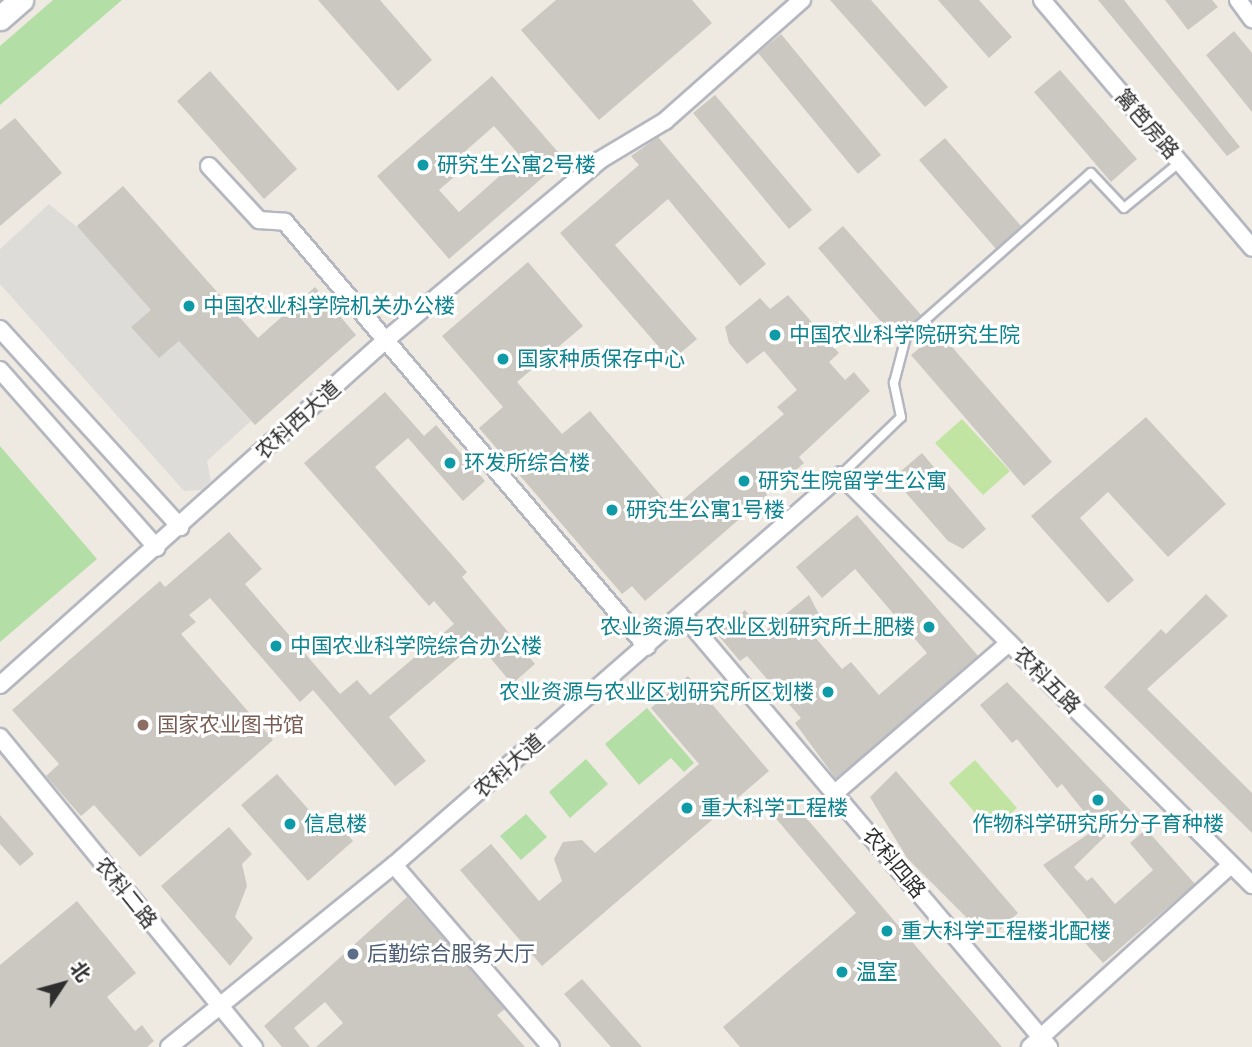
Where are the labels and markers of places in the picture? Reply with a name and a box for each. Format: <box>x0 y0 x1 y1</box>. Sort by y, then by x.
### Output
place label: 研究生公寓2号楼 <box>437 152 596 178</box>
marker: 研究生公寓2号楼 <box>415 157 431 173</box>
place label: 中国农业科学院机关办公楼 <box>203 293 455 319</box>
marker: 中国农业科学院机关办公楼 <box>181 298 197 314</box>
place label: 中国农业科学院研究生院 <box>789 322 1020 348</box>
marker: 中国农业科学院研究生院 <box>767 327 783 343</box>
place label: 国家种质保存中心 <box>517 346 685 372</box>
marker: 国家种质保存中心 <box>495 351 511 367</box>
place label: 环发所综合楼 <box>464 450 590 476</box>
marker: 环发所综合楼 <box>442 455 458 471</box>
place label: 研究生院留学生公寓 <box>758 468 947 494</box>
marker: 研究生院留学生公寓 <box>736 473 752 489</box>
place label: 研究生公寓1号楼 <box>626 497 785 523</box>
marker: 研究生公寓1号楼 <box>604 502 620 518</box>
place label: 农业资源与农业区划研究所土肥楼 <box>600 614 915 640</box>
marker: 农业资源与农业区划研究所土肥楼 <box>921 619 937 635</box>
place label: 中国农业科学院综合办公楼 <box>290 633 542 659</box>
marker: 中国农业科学院综合办公楼 <box>268 638 284 654</box>
place label: 农业资源与农业区划研究所区划楼 <box>499 679 814 705</box>
marker: 农业资源与农业区划研究所区划楼 <box>820 684 836 700</box>
place label: 国家农业图书馆 <box>157 712 304 738</box>
marker: 国家农业图书馆 <box>135 717 151 733</box>
marker: 作物科学研究所分子育种楼 <box>1090 792 1106 808</box>
place label: 重大科学工程楼 <box>701 795 848 821</box>
marker: 重大科学工程楼 <box>679 800 695 816</box>
place label: 信息楼 <box>304 811 367 837</box>
place label: 作物科学研究所分子育种楼 <box>972 811 1224 837</box>
marker: 信息楼 <box>282 816 298 832</box>
place label: 重大科学工程楼北配楼 <box>901 918 1111 944</box>
marker: 重大科学工程楼北配楼 <box>879 923 895 939</box>
place label: 后勤综合服务大厅 <box>367 941 535 967</box>
marker: 后勤综合服务大厅 <box>345 946 361 962</box>
place label: 温室 <box>856 959 898 985</box>
marker: 温室 <box>834 964 850 980</box>

